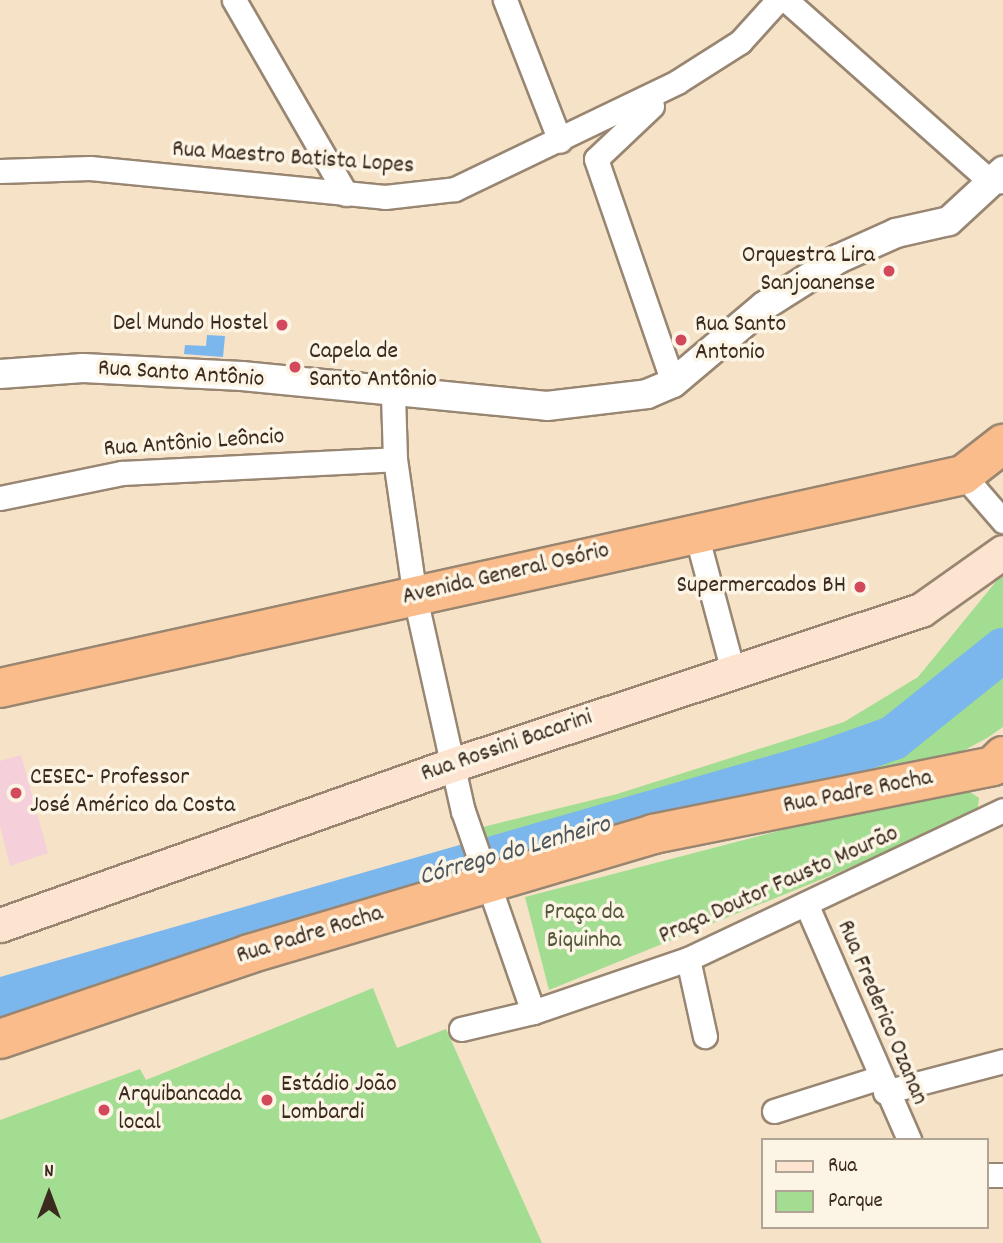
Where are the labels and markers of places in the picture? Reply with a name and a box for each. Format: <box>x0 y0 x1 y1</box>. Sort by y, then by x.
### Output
place label: Orquestra Lira Sanjoanense <box>742 243 875 299</box>
marker: Orquestra Lira Sanjoanense <box>881 263 897 279</box>
place label: Del Mundo Hostel <box>113 311 268 339</box>
place label: Rua Santo Antonio <box>695 312 786 368</box>
marker: Del Mundo Hostel <box>274 317 290 333</box>
marker: Rua Santo Antonio <box>673 332 689 348</box>
place label: Capela de Santo Antônio <box>309 339 437 395</box>
marker: Capela de Santo Antônio <box>287 359 303 375</box>
place label: Supermercados BH <box>676 573 846 601</box>
marker: Supermercados BH <box>852 579 868 595</box>
place label: CESEC- Professor José Américo da Costa <box>30 765 235 821</box>
marker: CESEC- Professor José Américo da Costa <box>8 785 24 801</box>
place label: Estádio João Lombardi <box>281 1072 397 1128</box>
place label: Arquibancada local <box>118 1082 242 1138</box>
marker: Estádio João Lombardi <box>259 1092 275 1108</box>
marker: Arquibancada local <box>96 1102 112 1118</box>

